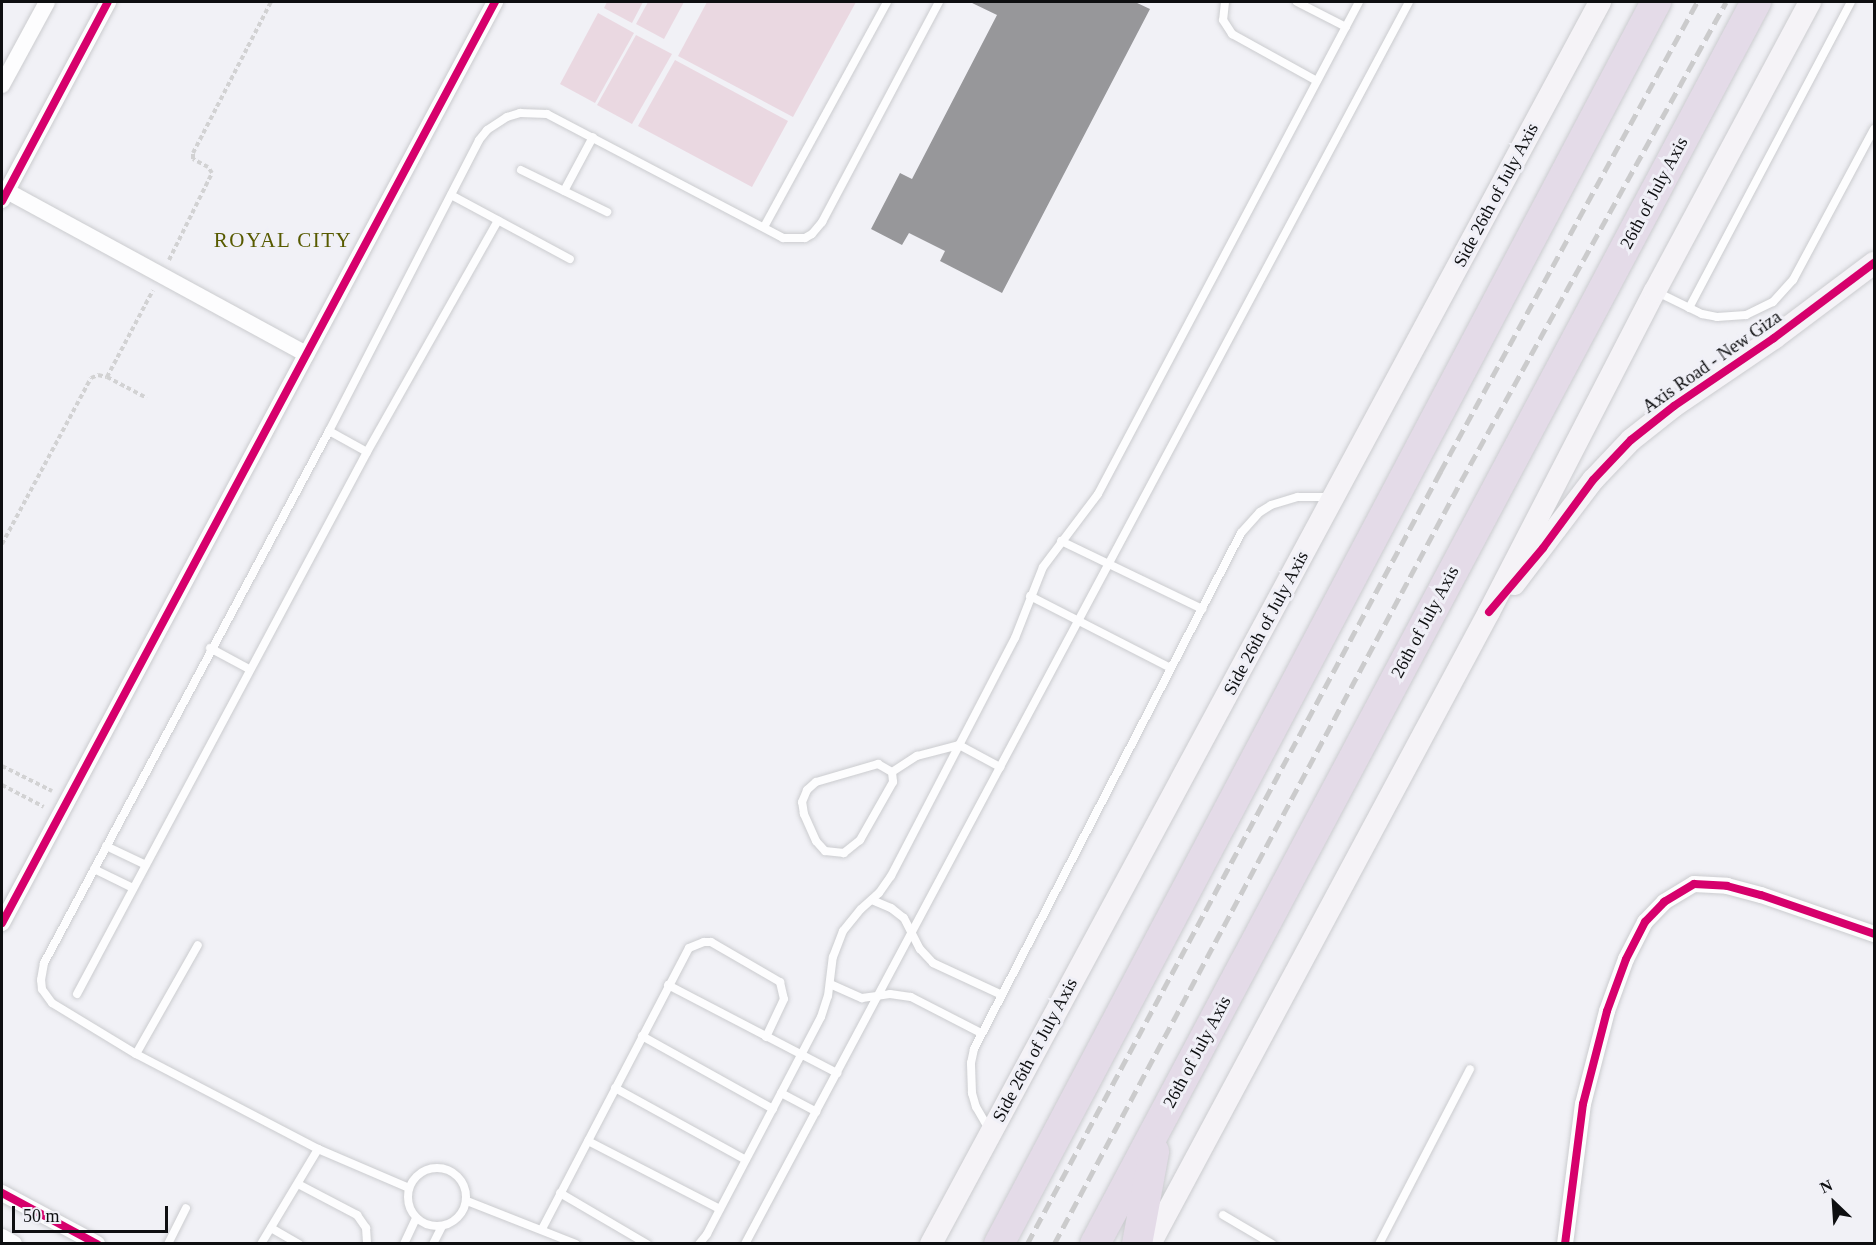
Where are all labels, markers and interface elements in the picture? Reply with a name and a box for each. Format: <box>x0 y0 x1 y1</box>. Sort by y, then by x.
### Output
street label: Side 26th of July Axis <box>1449 119 1543 271</box>
street label: 26th of July Axis <box>1615 133 1693 253</box>
district label: ROYAL CITY <box>213 227 353 253</box>
street label: Axis Road - New Giza <box>1639 306 1785 418</box>
street label: Side 26th of July Axis <box>1219 547 1313 699</box>
street label: 26th of July Axis <box>1386 562 1464 682</box>
street label: Side 26th of July Axis <box>988 974 1082 1126</box>
street label: 26th of July Axis <box>1158 992 1236 1112</box>
north arrow <box>1804 1173 1864 1233</box>
text: N <box>1817 1176 1835 1196</box>
scale bar <box>15 1194 171 1232</box>
text: 50 m <box>23 1206 60 1226</box>

